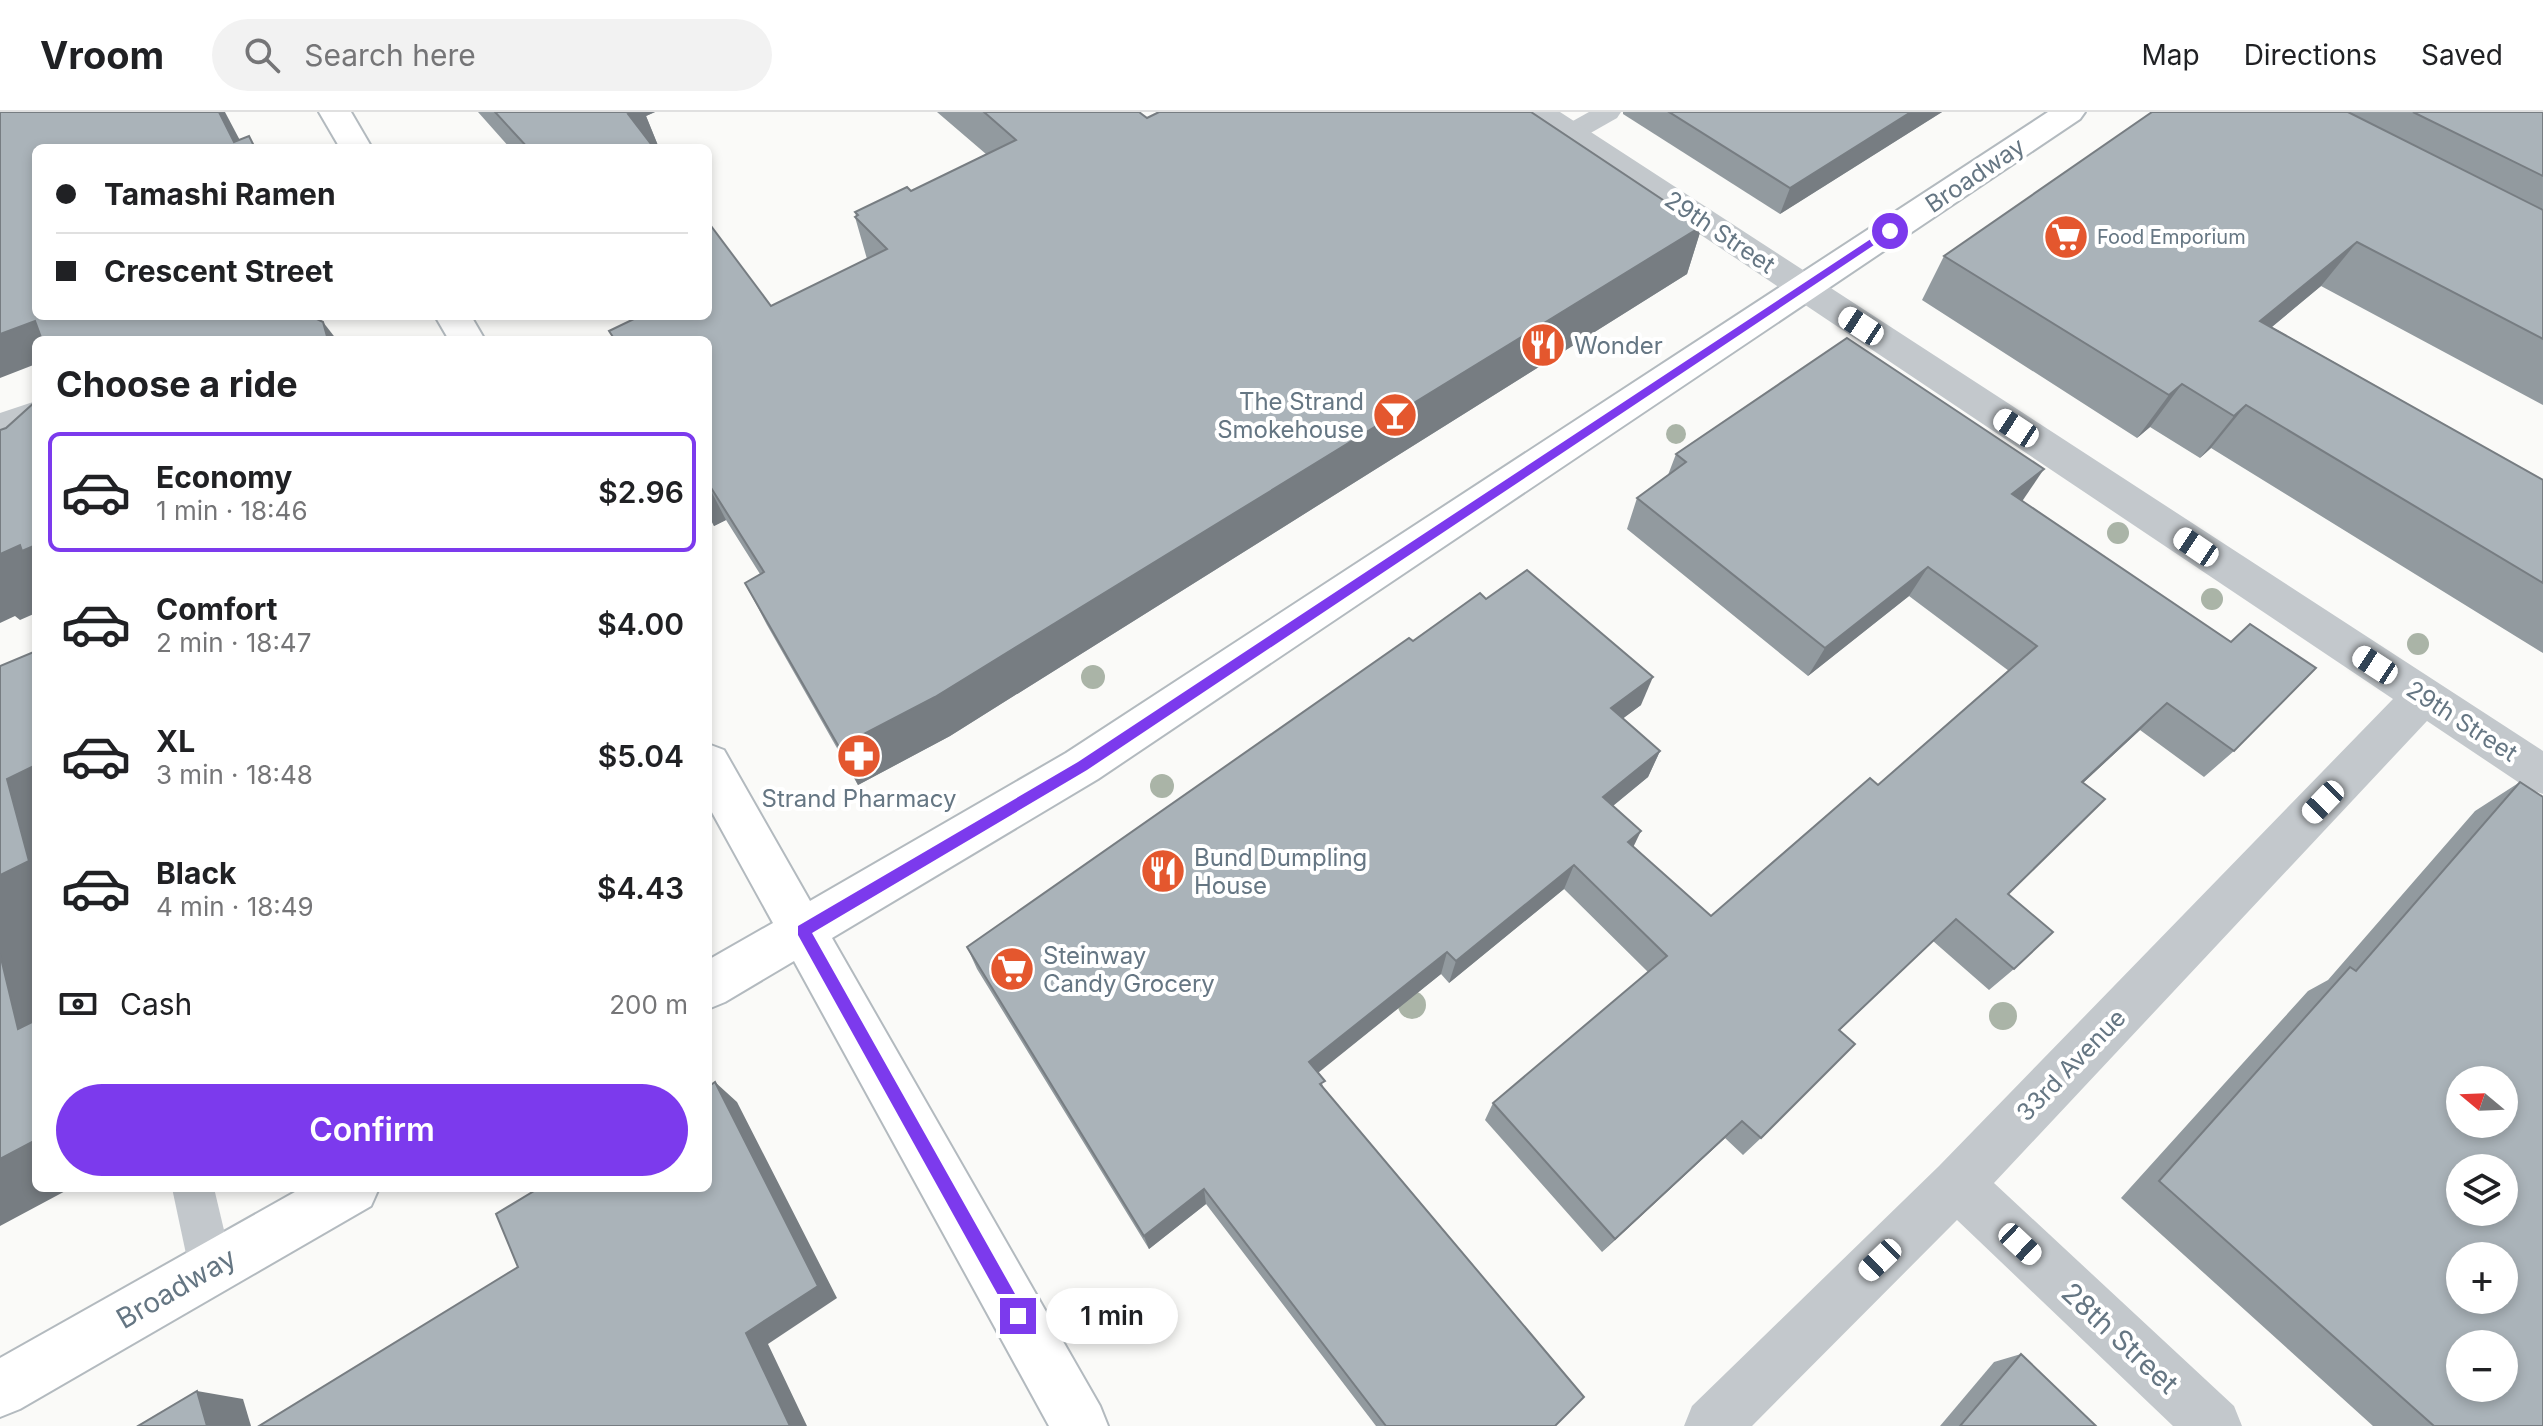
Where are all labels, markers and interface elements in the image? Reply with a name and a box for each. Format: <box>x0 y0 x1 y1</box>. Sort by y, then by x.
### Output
search box <box>212 19 772 91</box>
text: Vroom <box>40 32 164 78</box>
icon: search <box>240 33 284 77</box>
text: Search here <box>304 37 476 73</box>
text: Map <box>2141 38 2200 72</box>
text: Directions <box>2244 38 2377 72</box>
text: Saved <box>2421 38 2503 72</box>
street label: Broadway <box>1920 131 2030 219</box>
text: Tamashi Ramen <box>104 176 336 212</box>
street label: 29th Street <box>1660 185 1781 279</box>
route start <box>1872 213 1908 249</box>
supermarket icon: Food Emporium <box>2042 213 2090 261</box>
place label: Food Emporium <box>2097 225 2246 249</box>
text: Crescent Street <box>104 253 333 289</box>
car <box>1834 303 1888 349</box>
restaurant icon: Wonder <box>1519 321 1567 369</box>
place label: Wonder <box>1574 331 1663 360</box>
text: Choose a ride <box>56 362 298 406</box>
place label: The Strand Smokehouse <box>1217 387 1364 444</box>
bar icon: The Strand Smokehouse <box>1371 391 1419 439</box>
car <box>1989 405 2043 451</box>
icon: car <box>60 456 132 528</box>
text: Economy <box>156 459 292 495</box>
text: $2.96 <box>598 474 684 510</box>
text: 1 min · 18:46 <box>156 495 308 526</box>
car <box>2169 524 2223 570</box>
icon: car <box>60 588 132 660</box>
text: Comfort <box>156 591 277 627</box>
text: $4.00 <box>597 606 684 642</box>
text: 2 min · 18:47 <box>156 627 311 658</box>
car <box>2348 642 2402 688</box>
street label: 29th Street <box>2401 674 2523 768</box>
icon: car <box>60 720 132 792</box>
text: XL <box>156 723 195 759</box>
pharmacy icon: Strand Pharmacy <box>835 732 883 780</box>
text: $5.04 <box>598 738 684 774</box>
text: 3 min · 18:48 <box>156 759 313 790</box>
car <box>2298 776 2348 828</box>
place label: Strand Pharmacy <box>761 784 957 813</box>
place label: Bund Dumpling House <box>1194 843 1367 900</box>
restaurant icon: Bund Dumpling House <box>1139 847 1187 895</box>
icon: car <box>60 852 132 924</box>
text: Black <box>156 855 236 891</box>
text: $4.43 <box>597 870 684 906</box>
text: 4 min · 18:49 <box>156 891 314 922</box>
place label: Steinway Candy Grocery <box>1043 941 1215 998</box>
supermarket icon: Steinway Candy Grocery <box>988 945 1036 993</box>
icon: cash <box>56 982 100 1026</box>
text: Cash <box>120 986 192 1022</box>
text: 200 m <box>609 989 688 1020</box>
street label: 33rd Avenue <box>2011 1003 2131 1127</box>
north arrow <box>2446 1066 2518 1138</box>
map controls <box>2446 1066 2518 1402</box>
button: Confirm <box>56 1084 688 1176</box>
button: layers <box>2446 1154 2518 1226</box>
car <box>1994 1219 2046 1269</box>
car <box>1854 1235 1906 1285</box>
street label: Broadway <box>110 1240 242 1336</box>
button: + <box>2446 1242 2518 1314</box>
street label: 28th Street <box>2055 1275 2185 1401</box>
callout: 1 min <box>1046 1288 1178 1344</box>
route end <box>1000 1298 1036 1334</box>
text: 1 min <box>1080 1300 1144 1331</box>
button: − <box>2446 1330 2518 1402</box>

